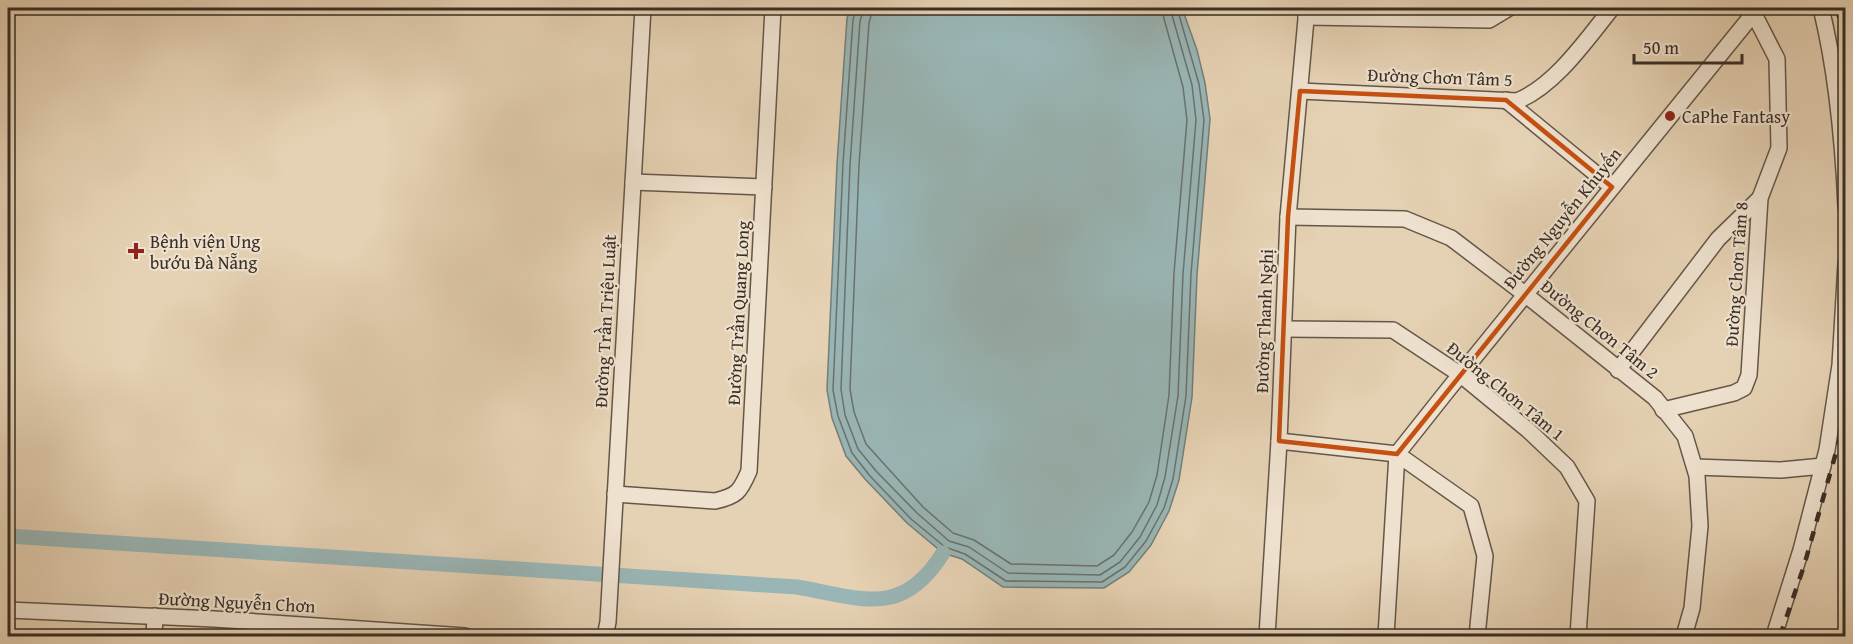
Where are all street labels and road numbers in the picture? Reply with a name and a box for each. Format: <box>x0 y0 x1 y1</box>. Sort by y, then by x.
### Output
street label: Đường Chơn Tâm 5 <box>1367 61 1513 93</box>
street label: Đường Nguyễn Khuyến <box>1496 141 1628 295</box>
street label: Đường Chơn Tâm 8 <box>1717 201 1755 347</box>
street label: Đường Trần Quang Long <box>720 220 756 406</box>
street label: Đường Trần Triệu Luật <box>587 233 623 408</box>
street label: Đường Thanh Nghị <box>1248 249 1280 393</box>
street label: Đường Chơn Tâm 2 <box>1535 273 1665 385</box>
street label: Đường Chơn Tâm 1 <box>1441 335 1571 447</box>
street label: Đường Nguyễn Chơn <box>158 584 316 620</box>

